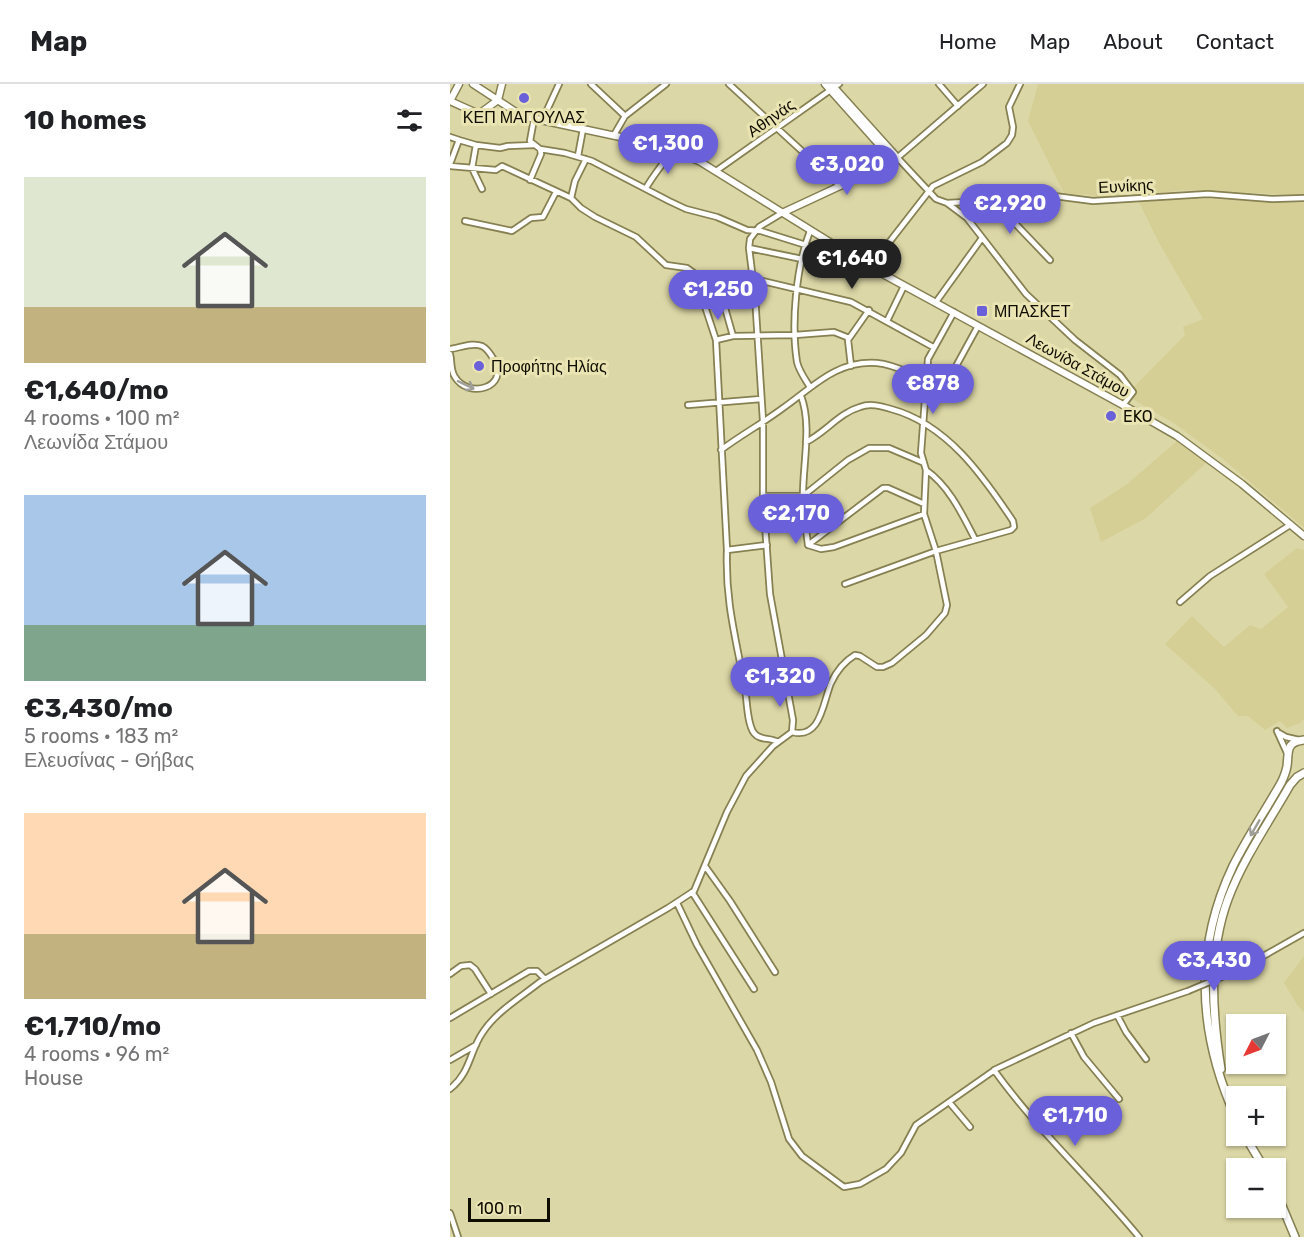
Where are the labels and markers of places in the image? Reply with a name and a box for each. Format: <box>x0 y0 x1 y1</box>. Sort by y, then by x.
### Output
marker: ΚΕΠ ΜΑΓΟΥΛΑΣ <box>517 91 531 105</box>
place label: ΚΕΠ ΜΑΓΟΥΛΑΣ <box>463 108 585 127</box>
pin: €1,300 <box>619 124 717 175</box>
pin: €3,020 <box>798 145 896 196</box>
pin: €2,920 <box>961 184 1059 235</box>
pin: €1,640 <box>803 239 901 290</box>
pin: €1,250 <box>669 270 767 321</box>
place label: ΜΠΑΣΚΕΤ <box>994 302 1071 321</box>
marker: ΜΠΑΣΚΕΤ <box>975 304 989 318</box>
place label: Προφήτης Ηλίας <box>491 357 607 376</box>
marker: Προφήτης Ηλίας <box>472 359 486 373</box>
pin: €878 <box>897 364 969 415</box>
place label: EKO <box>1123 407 1153 426</box>
marker: EKO <box>1104 409 1118 423</box>
pin: €2,170 <box>747 494 845 545</box>
pin: €1,320 <box>731 657 829 708</box>
pin: €3,430 <box>1165 941 1263 992</box>
pin: €1,710 <box>1026 1096 1124 1147</box>

